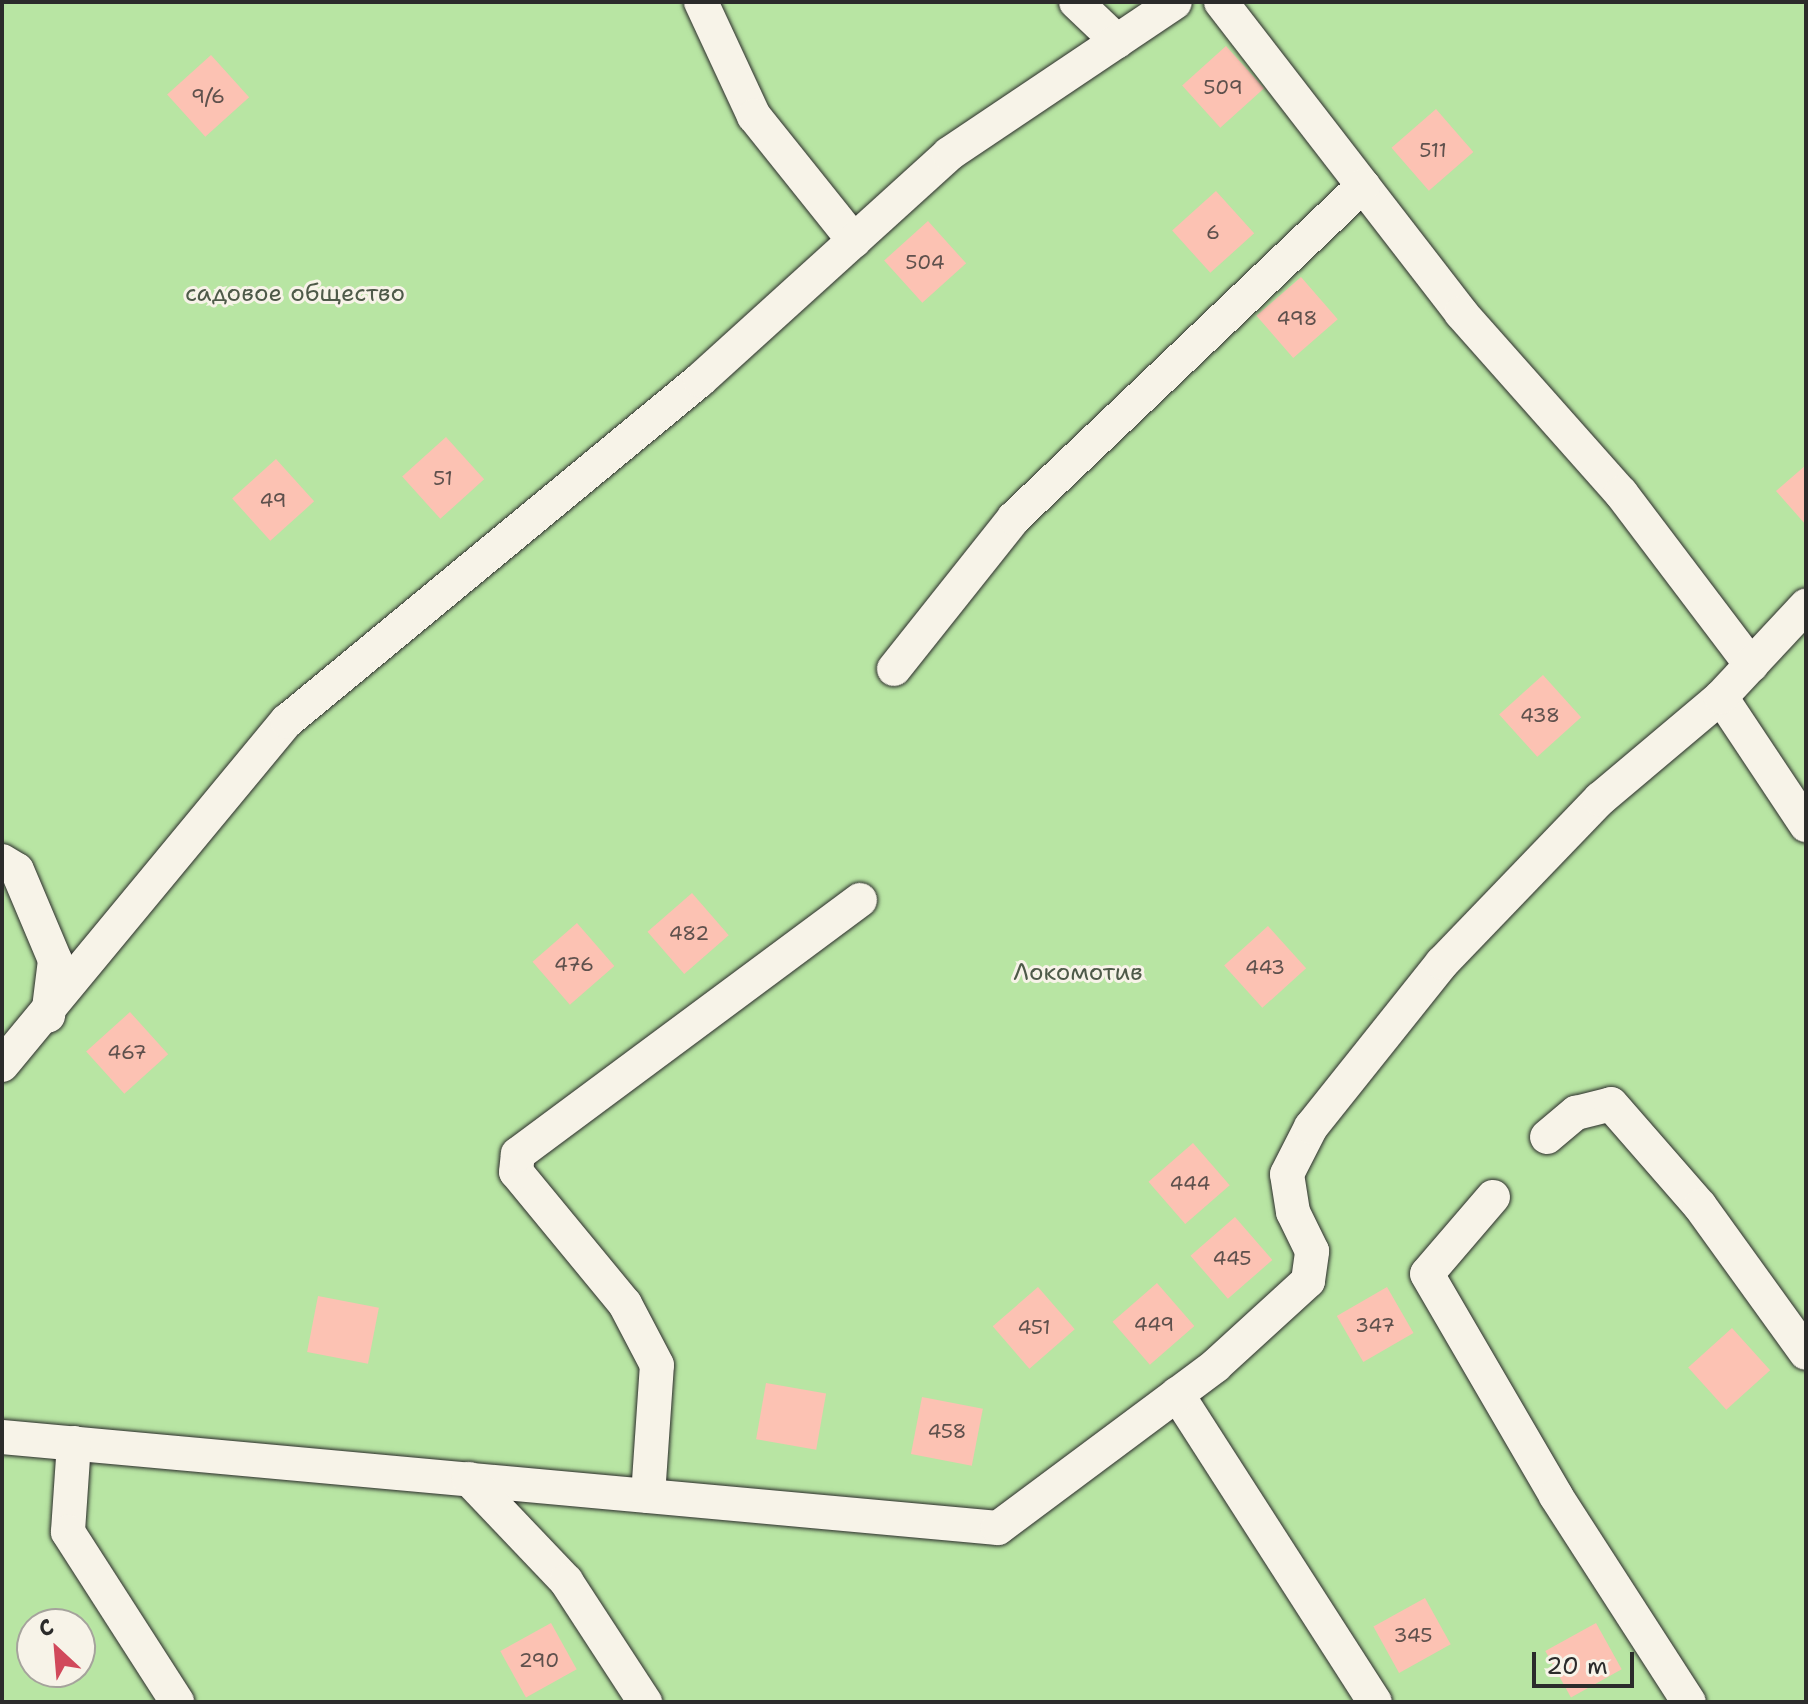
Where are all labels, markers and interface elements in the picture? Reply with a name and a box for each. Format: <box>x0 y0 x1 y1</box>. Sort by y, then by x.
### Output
house number: 509 <box>1203 75 1243 99</box>
house number: 9/6 <box>191 84 225 108</box>
house number: 511 <box>1419 138 1447 162</box>
house number: 6 <box>1206 220 1220 244</box>
house number: 504 <box>905 250 945 274</box>
park label: садовое общество <box>185 280 405 308</box>
house number: 498 <box>1277 306 1317 330</box>
house number: 51 <box>433 466 453 490</box>
house number: 49 <box>259 488 287 512</box>
house number: 438 <box>1520 703 1560 727</box>
house number: 482 <box>669 921 709 945</box>
house number: 476 <box>554 952 594 976</box>
house number: 443 <box>1245 955 1285 979</box>
park label: Локомотив <box>1013 959 1143 987</box>
house number: 467 <box>107 1040 147 1064</box>
house number: 444 <box>1170 1171 1210 1195</box>
house number: 445 <box>1212 1246 1252 1270</box>
house number: 449 <box>1134 1312 1174 1336</box>
house number: 347 <box>1355 1313 1395 1337</box>
house number: 451 <box>1017 1315 1051 1339</box>
house number: 458 <box>927 1419 967 1443</box>
north arrow <box>16 1608 96 1688</box>
text: С <box>34 1612 59 1644</box>
house number: 345 <box>1394 1623 1432 1647</box>
scale bar <box>1536 1636 1638 1686</box>
house number: 290 <box>519 1648 559 1672</box>
text: 20 m <box>1546 1650 1608 1682</box>

